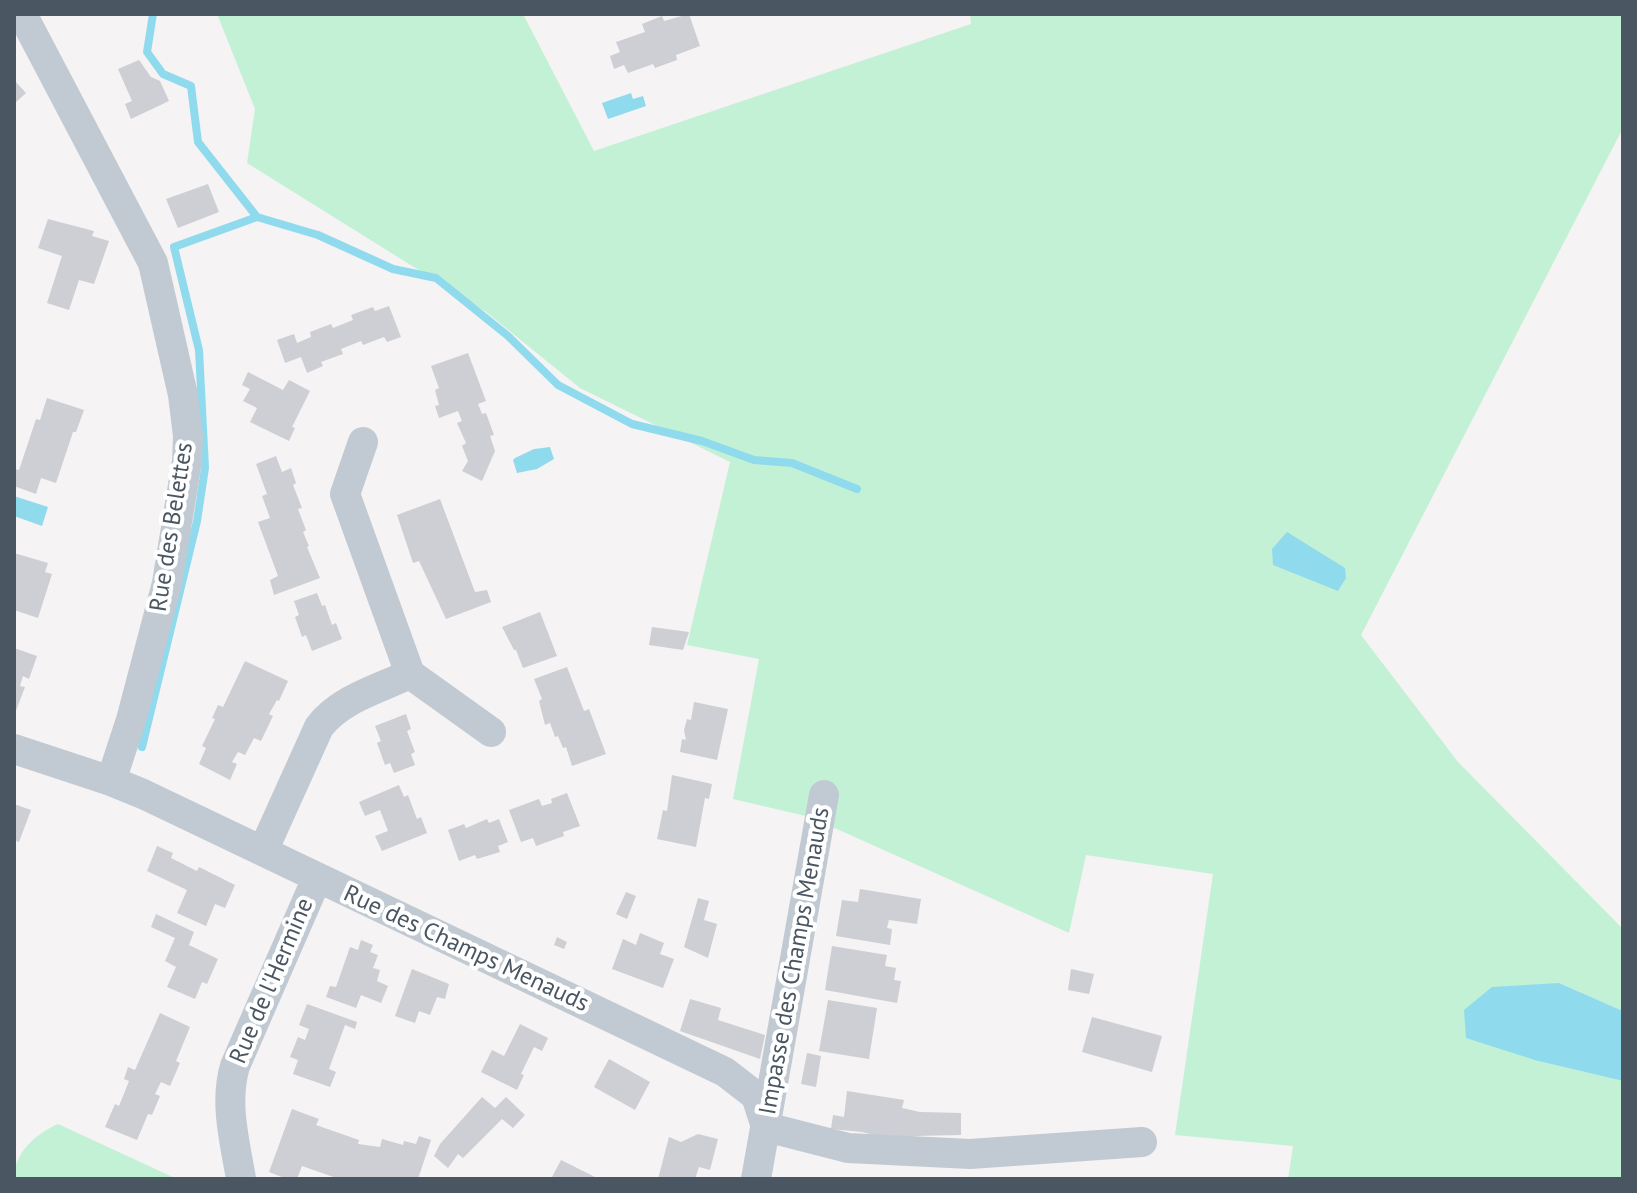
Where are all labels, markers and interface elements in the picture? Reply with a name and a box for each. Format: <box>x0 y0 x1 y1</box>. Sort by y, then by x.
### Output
street label: Rue des Belettes <box>144 440 200 614</box>
street label: Impasse des Champs Menauds <box>754 805 836 1117</box>
street label: Rue des Champs Menauds <box>339 880 593 1018</box>
street label: Rue de l'Hermine <box>224 894 320 1068</box>

